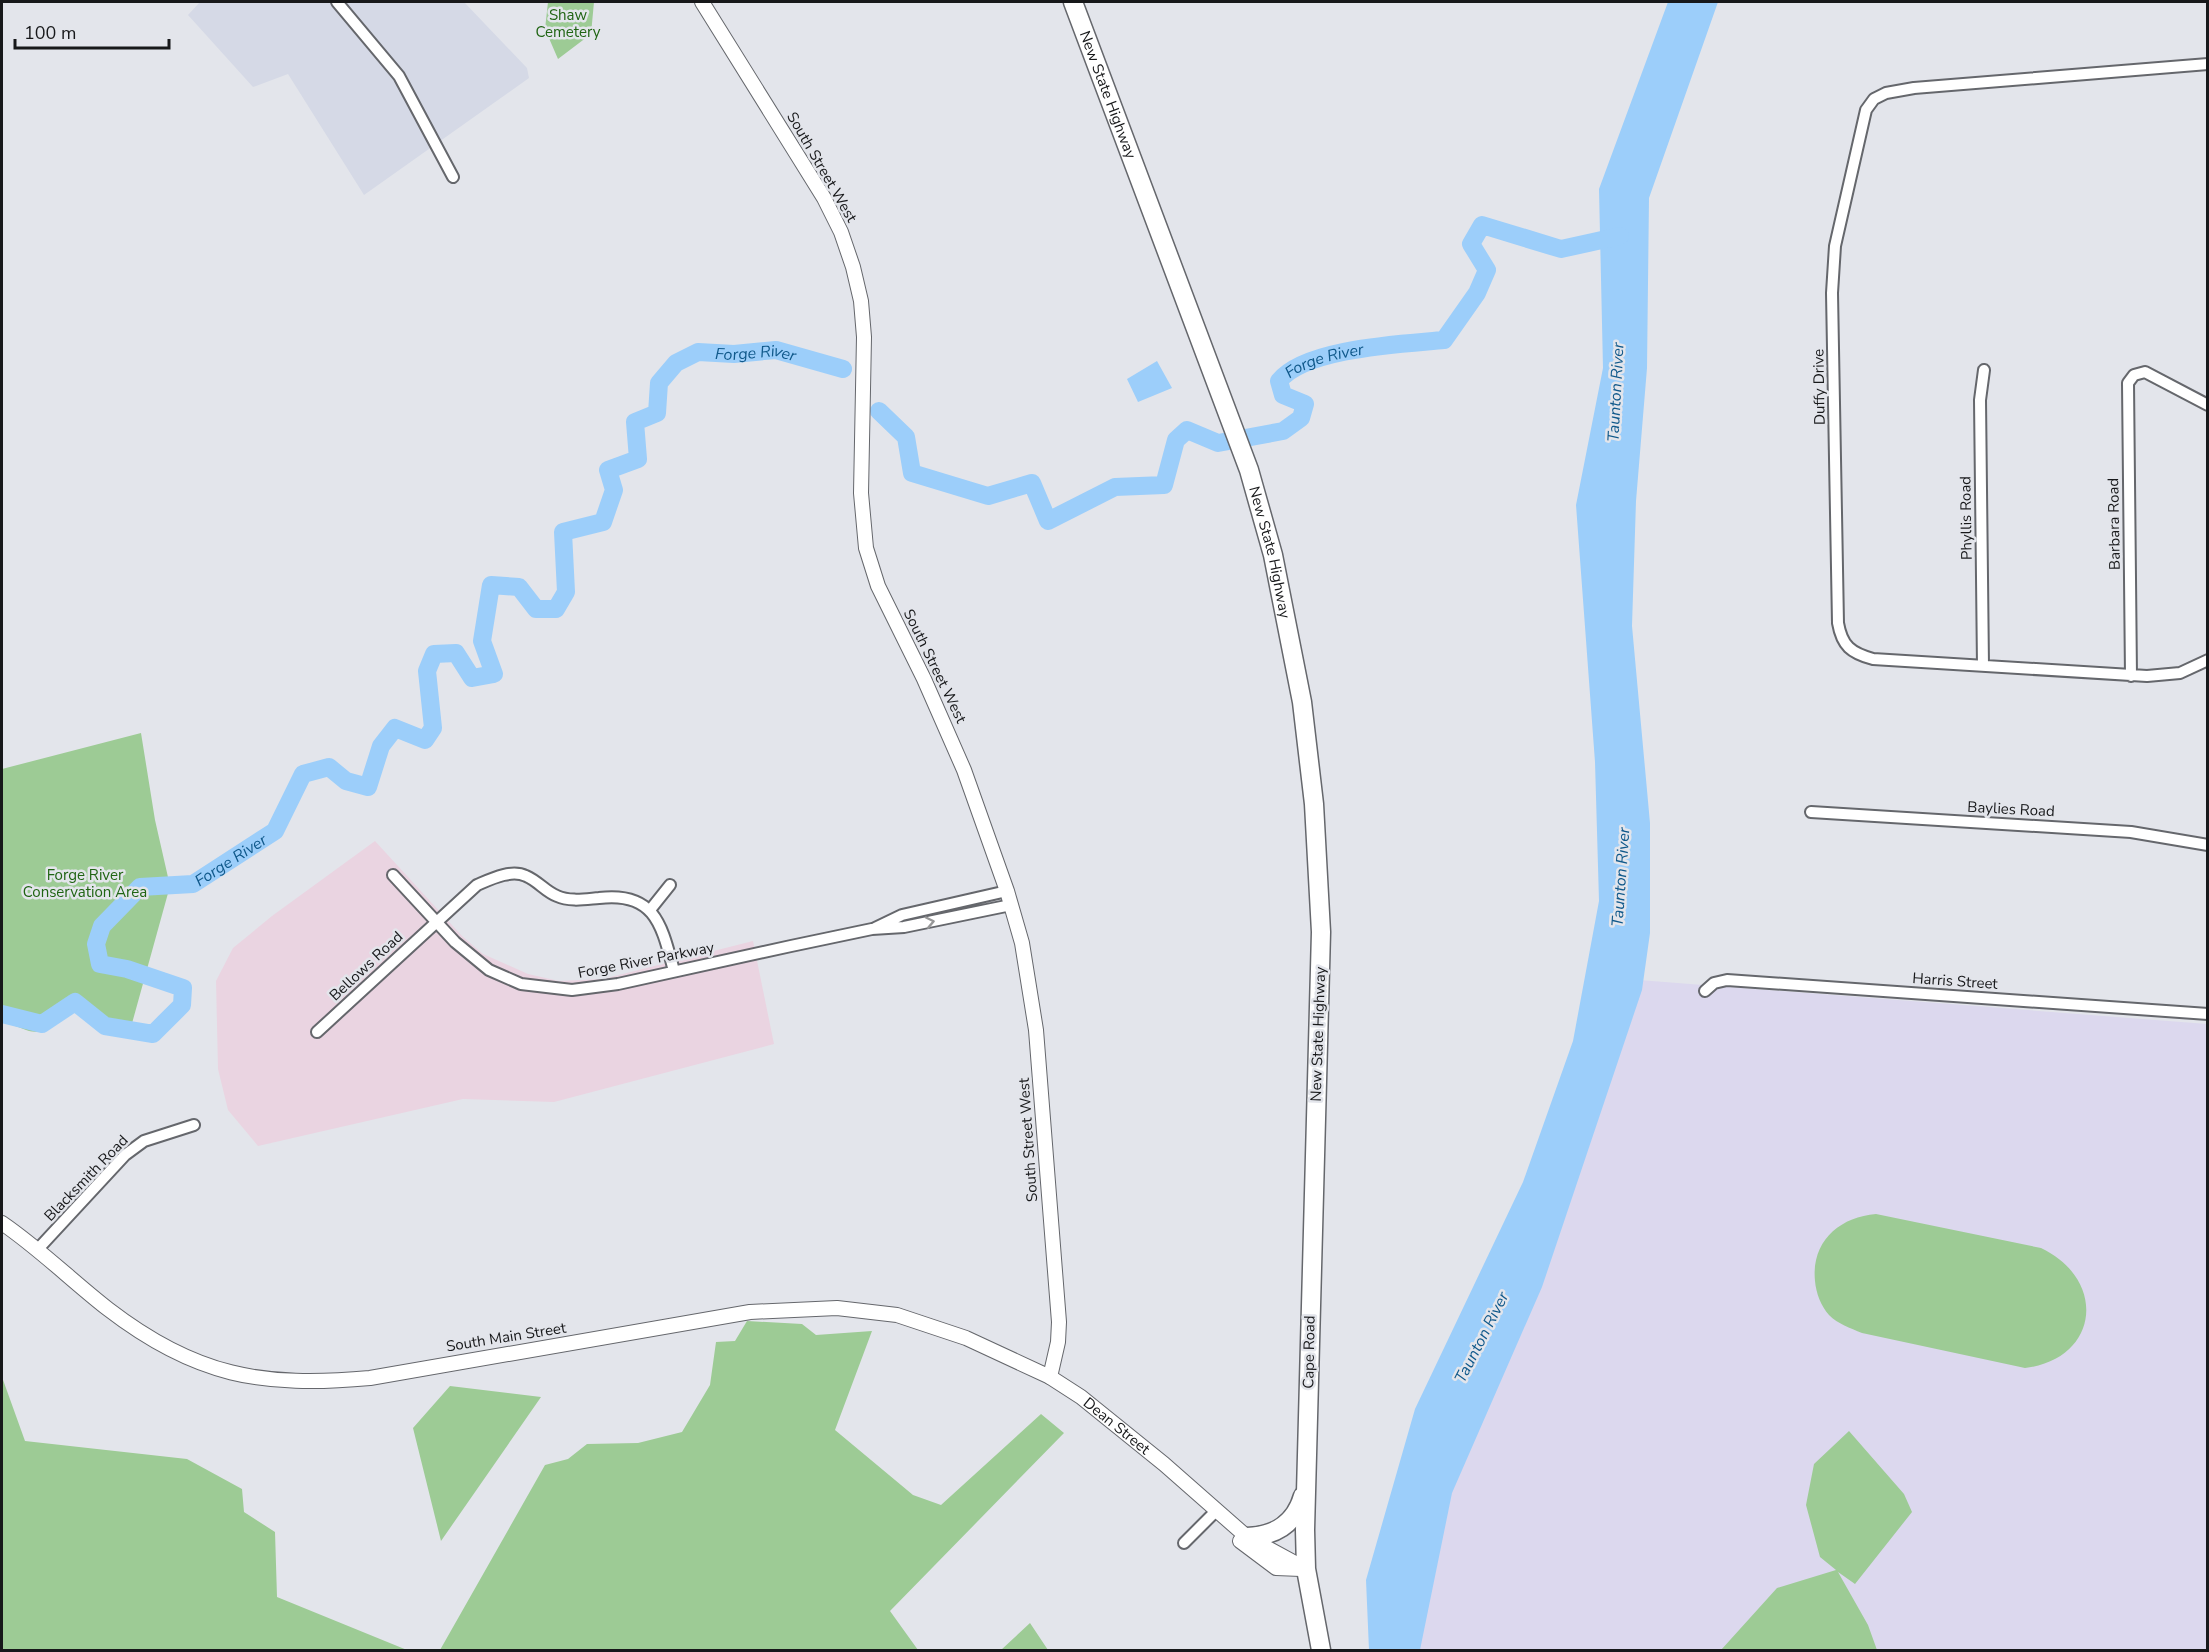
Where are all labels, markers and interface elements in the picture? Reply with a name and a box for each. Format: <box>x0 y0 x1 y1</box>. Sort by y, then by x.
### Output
park label: Shaw Cemetery <box>535 5 601 42</box>
scale bar <box>15 12 170 50</box>
text: 100 m <box>24 21 76 45</box>
street label: New State Highway <box>1075 28 1141 162</box>
street label: South Street West <box>782 108 862 227</box>
water label: Forge River <box>1280 338 1366 384</box>
water label: Forge River <box>714 340 800 368</box>
water label: Taunton River <box>1602 341 1630 442</box>
street label: Duffy Drive <box>1808 349 1830 425</box>
street label: Phyllis Road <box>1955 476 1977 560</box>
street label: Barbara Road <box>2103 478 2125 570</box>
street label: New State Highway <box>1244 484 1295 620</box>
street label: South Street West <box>899 606 972 727</box>
street label: Baylies Road <box>1967 797 2055 821</box>
water label: Taunton River <box>1607 825 1636 927</box>
water label: Forge River <box>191 829 272 892</box>
park label: Forge River Conservation Area <box>23 865 147 902</box>
one-way arrow <box>925 916 935 929</box>
street label: Bellows Road <box>325 927 407 1005</box>
street label: Forge River Parkway <box>576 937 716 983</box>
street label: New State Highway <box>1306 966 1330 1102</box>
street label: Harris Street <box>1912 968 1999 994</box>
street label: South Street West <box>1014 1077 1042 1203</box>
street label: Blacksmith Road <box>40 1130 132 1226</box>
water label: Taunton River <box>1450 1287 1515 1387</box>
street label: Cape Road <box>1298 1315 1320 1389</box>
street label: South Main Street <box>445 1318 568 1356</box>
street label: Dean Street <box>1079 1393 1155 1459</box>

